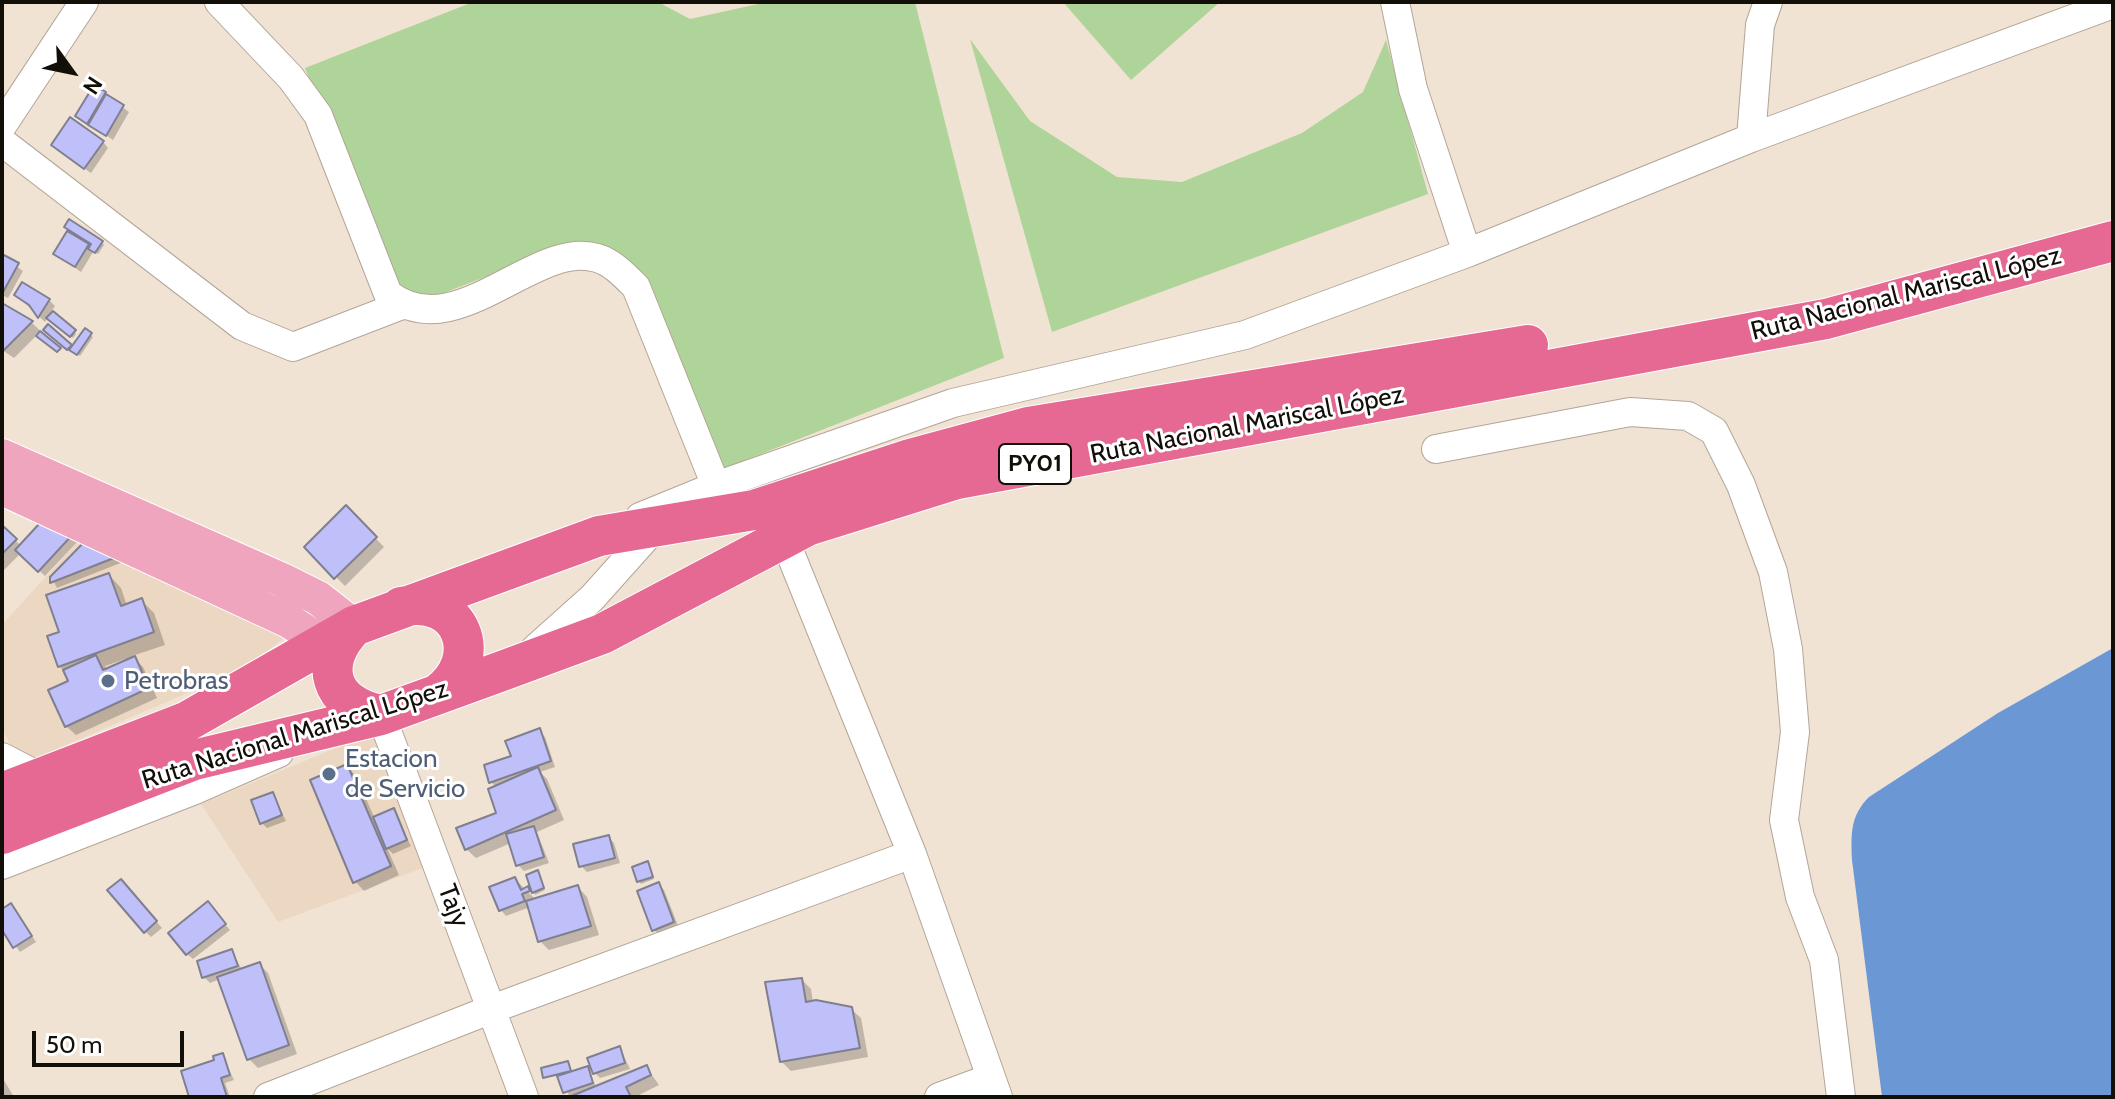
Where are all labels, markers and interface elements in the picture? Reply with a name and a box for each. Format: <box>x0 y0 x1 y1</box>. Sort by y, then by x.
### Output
north arrow <box>32 32 112 112</box>
text: N <box>77 71 108 99</box>
street label: Ruta Nacional Mariscal López <box>1748 240 2064 348</box>
street label: Ruta Nacional Mariscal López <box>1088 379 1406 471</box>
road number: PY01 <box>999 444 1071 484</box>
place label: Petrobras <box>124 665 228 697</box>
marker: Petrobras <box>99 672 117 690</box>
street label: Ruta Nacional Mariscal López <box>138 674 452 796</box>
place label: Estacion de Servicio <box>345 743 465 804</box>
marker: Estacion de Servicio <box>320 765 338 783</box>
street label: Tajy <box>431 880 475 932</box>
scale bar <box>36 1015 188 1065</box>
text: 50 m <box>46 1030 102 1059</box>

